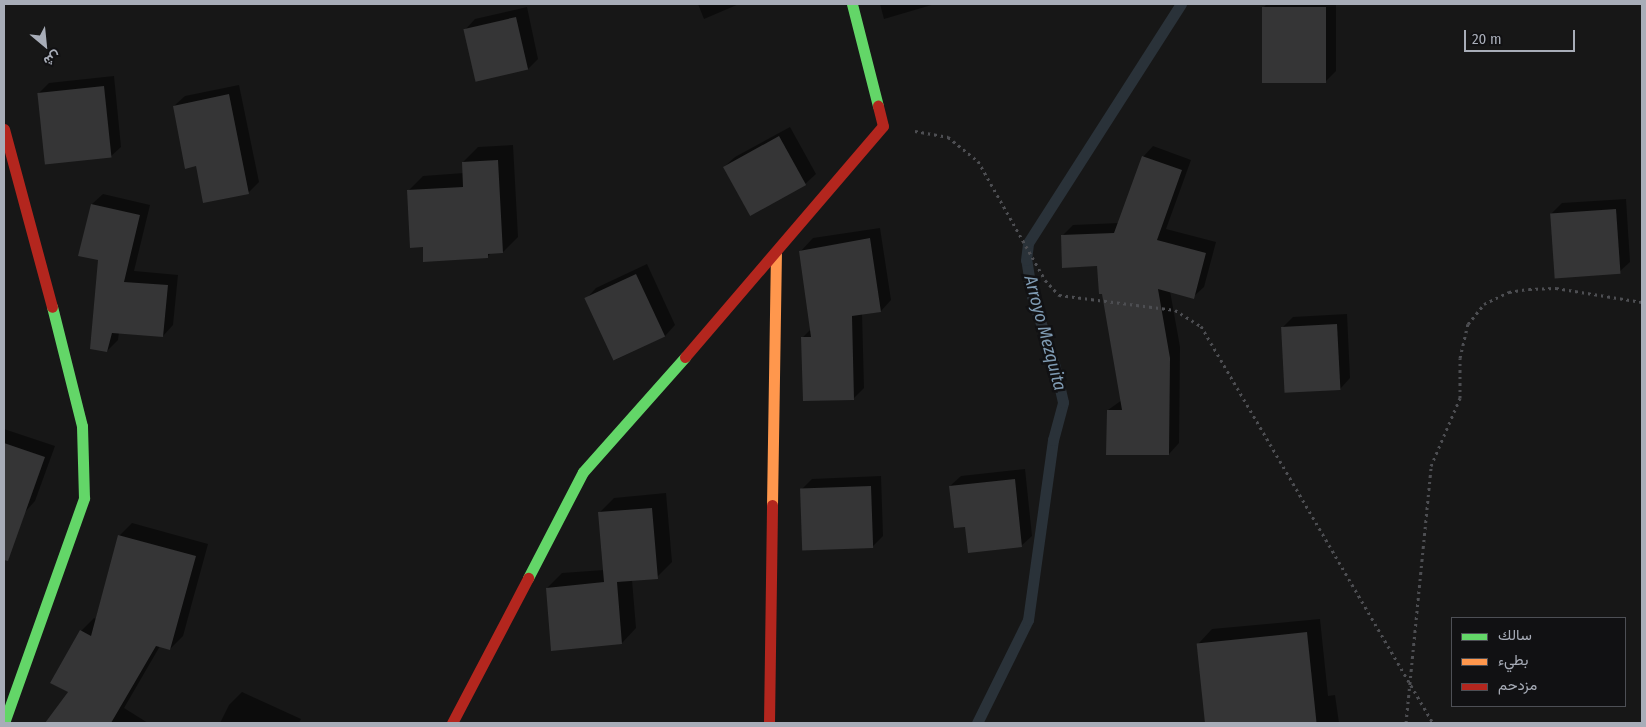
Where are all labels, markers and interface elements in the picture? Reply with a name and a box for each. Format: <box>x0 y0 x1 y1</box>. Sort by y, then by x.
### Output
north arrow <box>20 20 70 70</box>
scale bar <box>1466 20 1577 52</box>
text: 20 m <box>1472 30 1502 48</box>
text: ش <box>41 47 64 70</box>
water label: Arroyo Mezquita <box>1019 273 1071 393</box>
legend <box>1451 617 1626 707</box>
text: سالك <box>1498 626 1532 644</box>
text: بطيء <box>1498 651 1528 669</box>
text: مزدحم <box>1498 676 1537 694</box>

